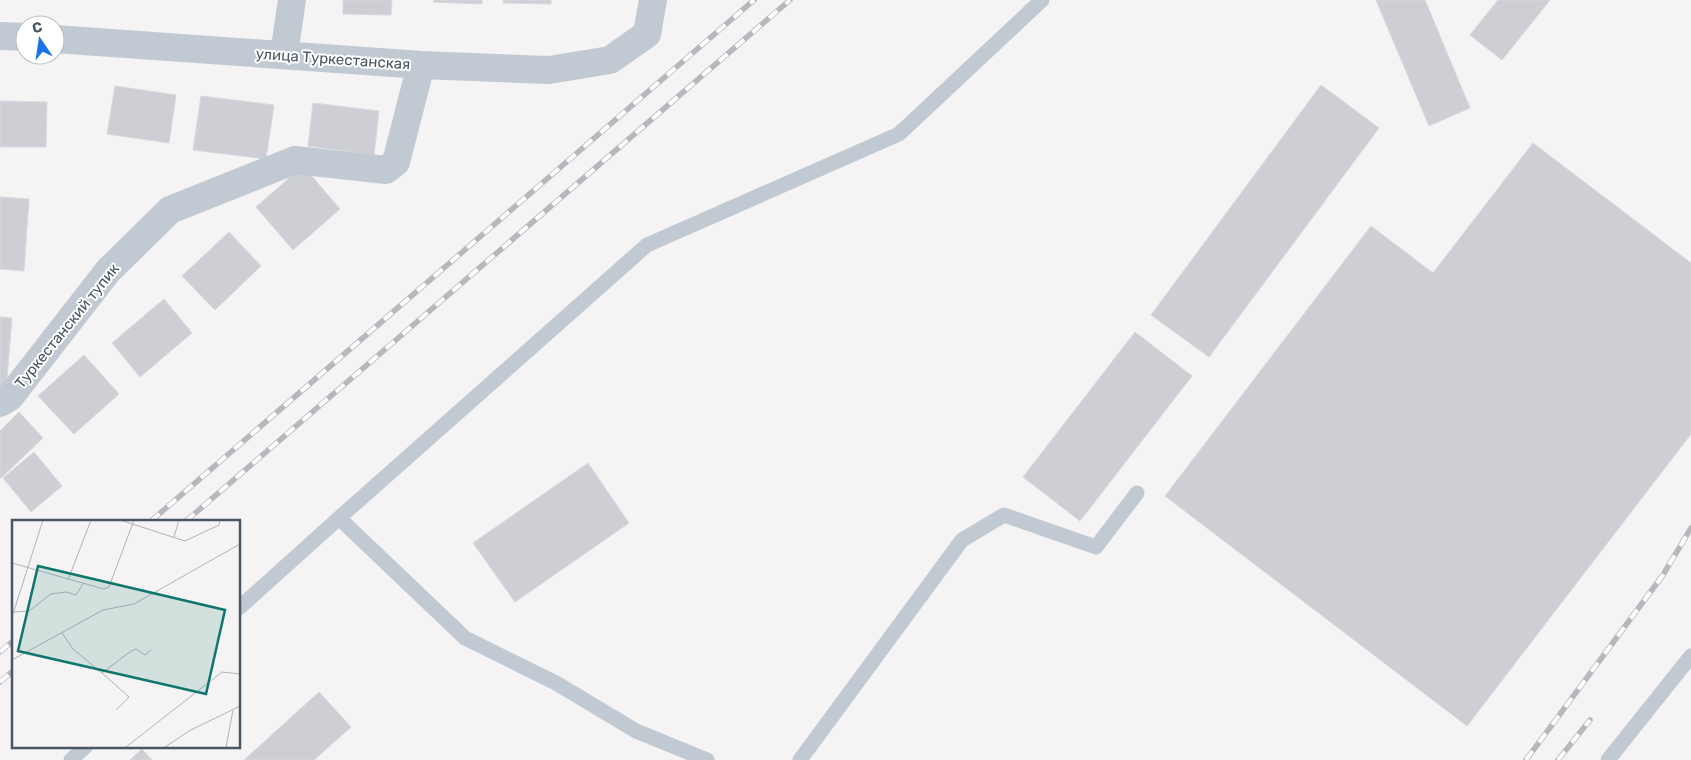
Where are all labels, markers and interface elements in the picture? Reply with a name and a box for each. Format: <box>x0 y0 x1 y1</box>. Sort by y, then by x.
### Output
north arrow <box>15 15 65 65</box>
text: С <box>30 18 44 37</box>
street label: улица Туркестанская <box>255 45 411 73</box>
street label: Туркестанский тупик <box>11 260 123 392</box>
inset map <box>12 520 240 748</box>

